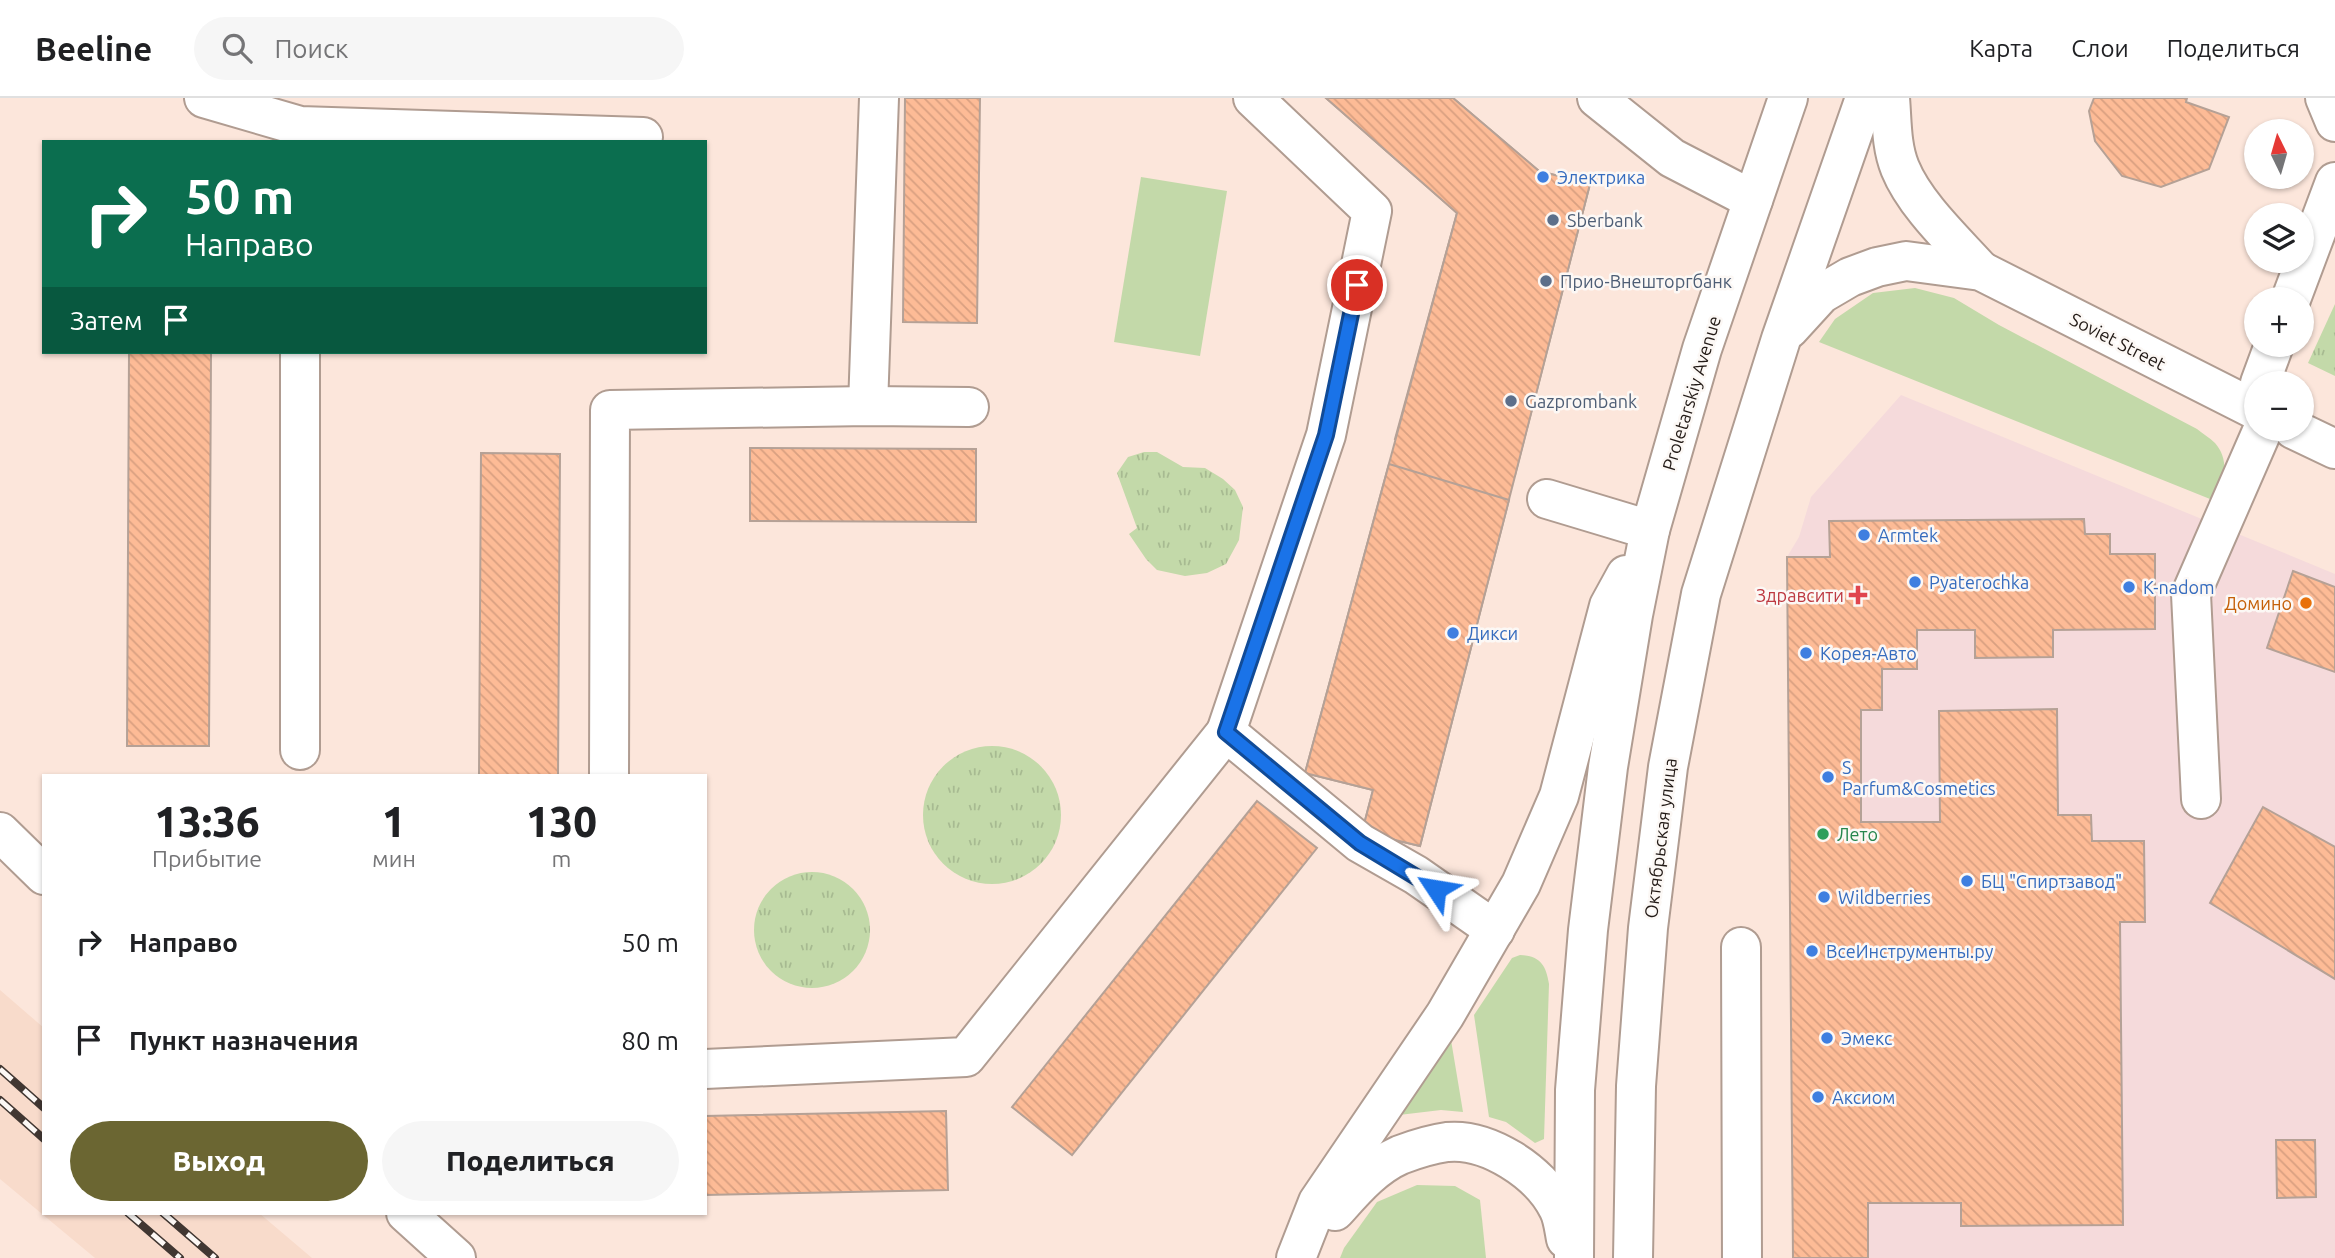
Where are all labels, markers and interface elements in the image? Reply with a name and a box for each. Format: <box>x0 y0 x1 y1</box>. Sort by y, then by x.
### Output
search box <box>194 17 684 80</box>
icon: search <box>218 29 256 67</box>
text: Beeline <box>35 30 152 67</box>
text: Поиск <box>274 34 348 63</box>
text: Карта <box>1969 35 2033 62</box>
text: Слои <box>2071 35 2129 62</box>
text: Поделиться <box>2167 35 2300 62</box>
north arrow <box>2244 119 2314 189</box>
map controls <box>2244 119 2314 441</box>
place label: Электрика <box>1557 167 1645 187</box>
icon: right <box>70 168 161 259</box>
text: 50 m <box>185 168 294 223</box>
marker: Электрика <box>1535 169 1551 185</box>
button: layers <box>2244 203 2314 273</box>
place label: Sberbank <box>1567 210 1643 230</box>
marker: Sberbank <box>1545 212 1561 228</box>
text: Направо <box>185 226 314 262</box>
pin <box>1327 255 1387 315</box>
icon: arrive <box>1338 266 1376 304</box>
place label: Прио-Внешторгбанк <box>1560 271 1732 291</box>
marker: Прио-Внешторгбанк <box>1538 273 1554 289</box>
button: + <box>2244 287 2314 357</box>
icon: arrive <box>157 301 195 339</box>
text: Затем <box>70 306 143 335</box>
street label: Soviet Street <box>2067 308 2169 374</box>
street label: Proletarskiy Avenue <box>1658 313 1724 473</box>
button: − <box>2244 371 2314 441</box>
place label: Gazprombank <box>1525 391 1637 411</box>
marker: Gazprombank <box>1503 393 1519 409</box>
place label: Armtek <box>1878 525 1938 545</box>
marker: Armtek <box>1856 527 1872 543</box>
place label: Pyaterochka <box>1929 572 2029 592</box>
marker: Pyaterochka <box>1907 574 1923 590</box>
place label: K-nadom <box>2143 577 2215 597</box>
marker: K-nadom <box>2121 579 2137 595</box>
place label: Здравсити <box>1756 585 1844 605</box>
marker: Здравсити <box>1850 587 1866 603</box>
place label: Домино <box>2224 593 2292 613</box>
marker: Домино <box>2298 595 2314 611</box>
place label: Дикси <box>1467 623 1518 643</box>
marker: Дикси <box>1445 625 1461 641</box>
place label: Корея-Авто <box>1820 643 1917 663</box>
marker: Корея-Авто <box>1798 645 1814 661</box>
street label: Октябрьская улица <box>1640 757 1680 919</box>
place label: S Parfum&Cosmetics <box>1842 757 1996 798</box>
marker: S Parfum&Cosmetics <box>1820 769 1836 785</box>
text: 13:36 <box>154 798 260 845</box>
text: 1 <box>382 798 406 845</box>
text: 130 <box>526 798 597 845</box>
place label: Лето <box>1837 824 1878 844</box>
marker: Лето <box>1815 826 1831 842</box>
text: Прибытие <box>152 846 262 871</box>
text: мин <box>372 846 416 871</box>
text: m <box>551 846 571 871</box>
position arrow <box>1399 852 1473 926</box>
place label: БЦ "Спиртзавод" <box>1981 871 2122 891</box>
marker: БЦ "Спиртзавод" <box>1959 873 1975 889</box>
place label: Wildberries <box>1838 887 1931 907</box>
marker: Wildberries <box>1816 889 1832 905</box>
icon: right <box>70 923 108 961</box>
text: Направо <box>129 928 238 957</box>
text: 50 m <box>621 928 679 957</box>
place label: ВсеИнструменты.ру <box>1826 941 1994 961</box>
marker: ВсеИнструменты.ру <box>1804 943 1820 959</box>
icon: arrive <box>70 1021 108 1059</box>
text: Пункт назначения <box>129 1026 359 1055</box>
text: 80 m <box>621 1026 679 1055</box>
place label: Эмекс <box>1841 1028 1892 1048</box>
marker: Эмекс <box>1819 1030 1835 1046</box>
place label: Аксиом <box>1832 1087 1895 1107</box>
marker: Аксиом <box>1810 1089 1826 1105</box>
button: Выход <box>70 1121 368 1201</box>
button: Поделиться <box>382 1121 679 1201</box>

